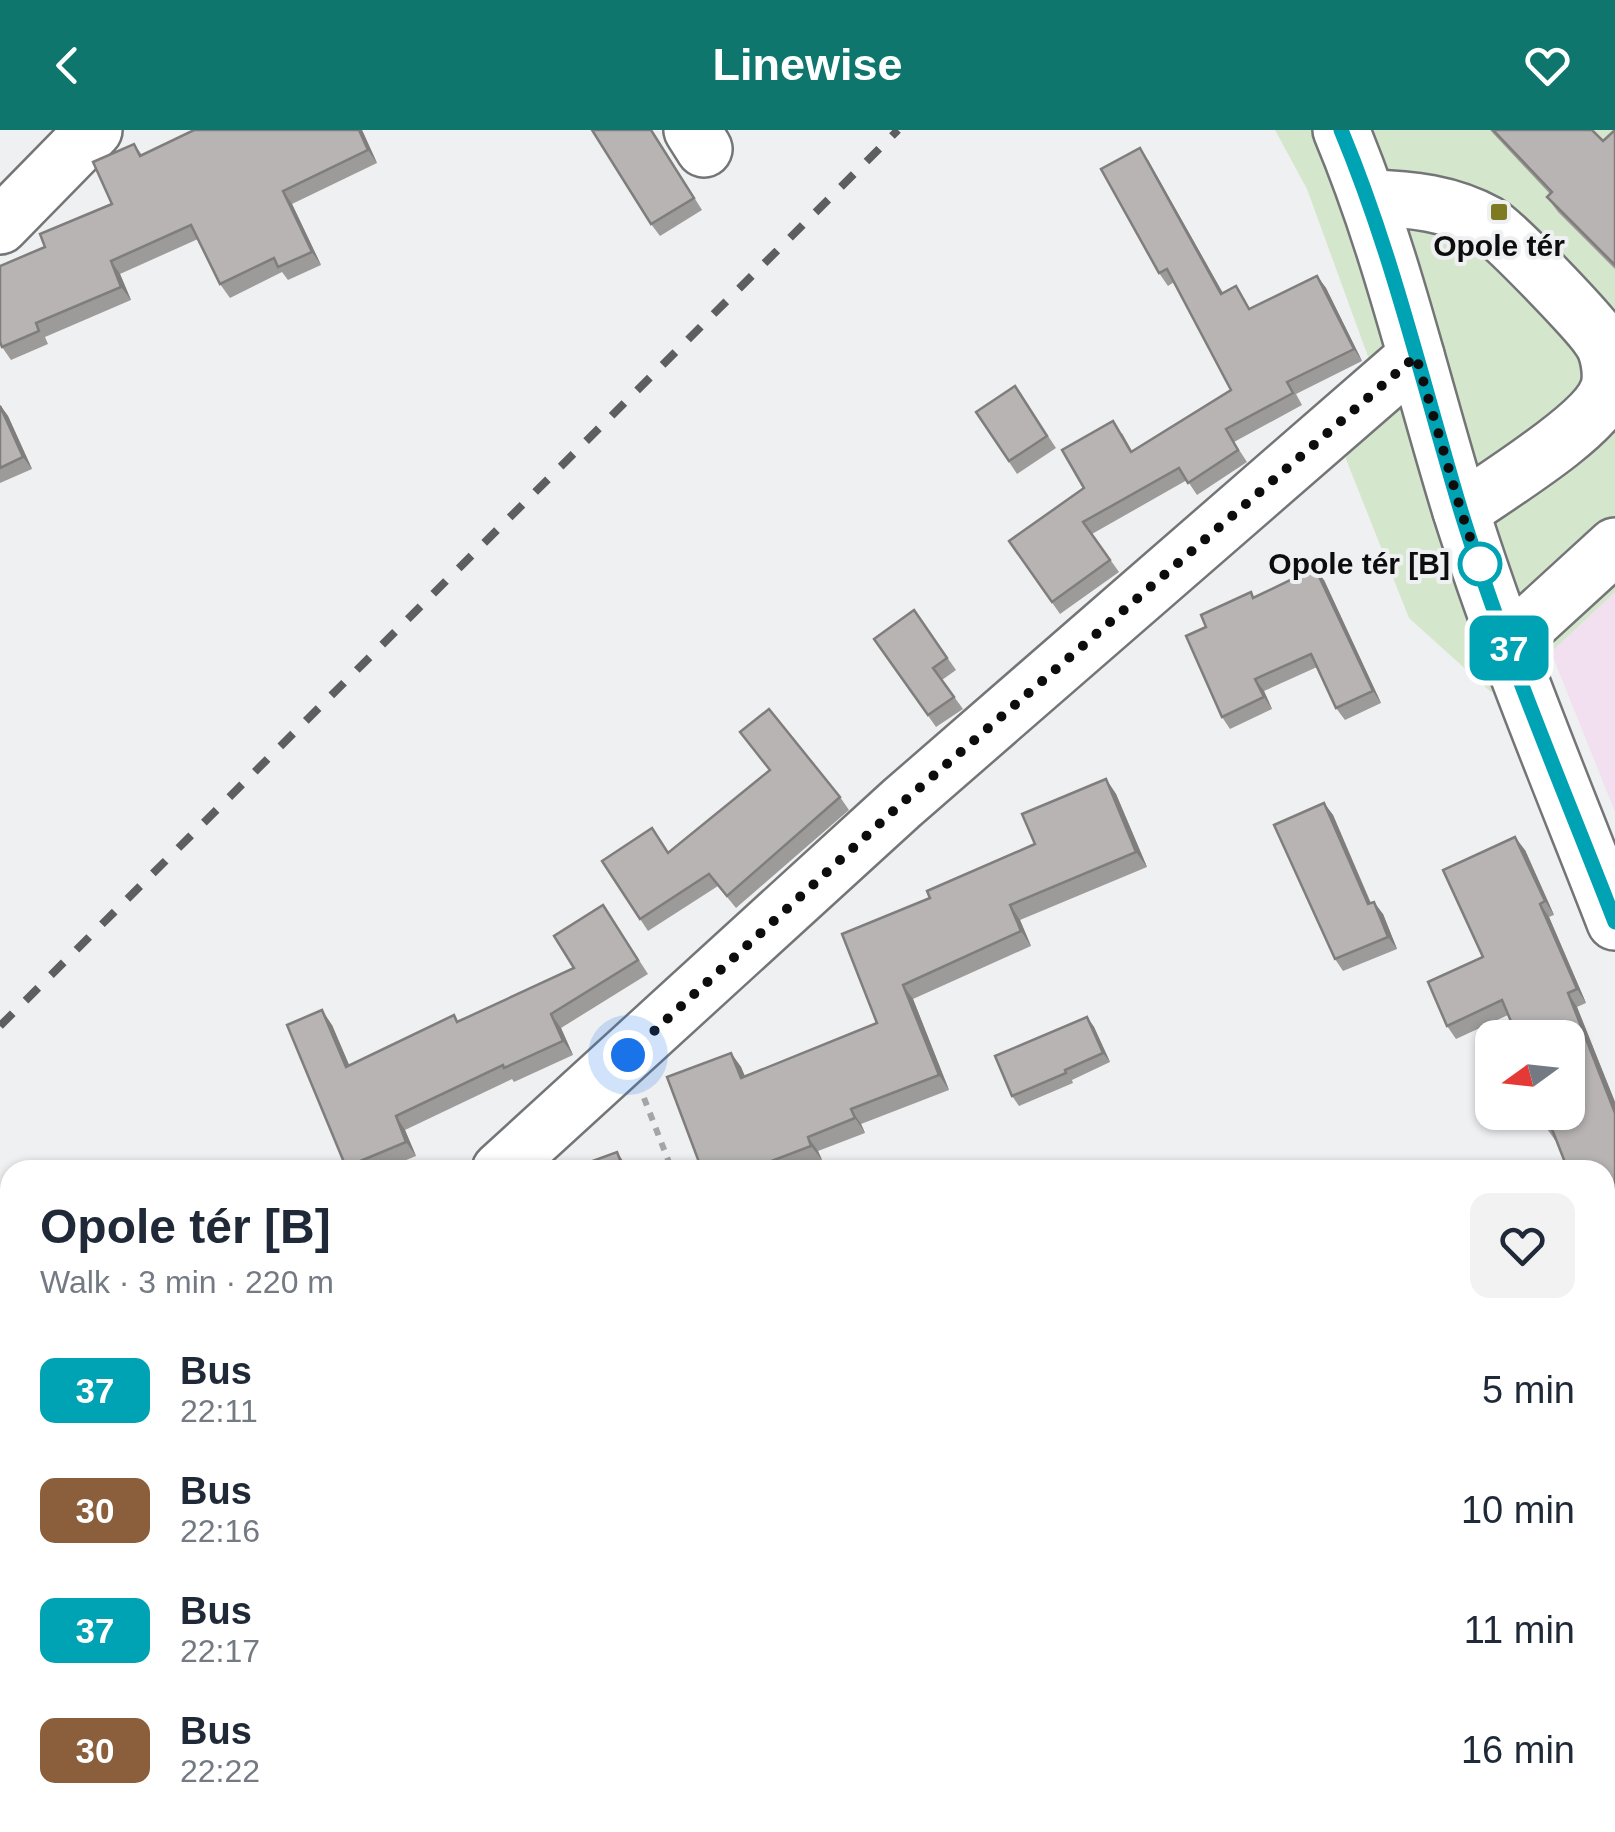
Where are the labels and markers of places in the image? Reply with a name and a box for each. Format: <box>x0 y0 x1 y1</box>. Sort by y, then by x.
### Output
marker: Opole tér <box>1488 201 1510 223</box>
place label: Opole tér <box>1433 229 1565 262</box>
marker: Opole tér [B] <box>1459 543 1501 585</box>
place label: Opole tér [B] <box>1268 547 1450 580</box>

